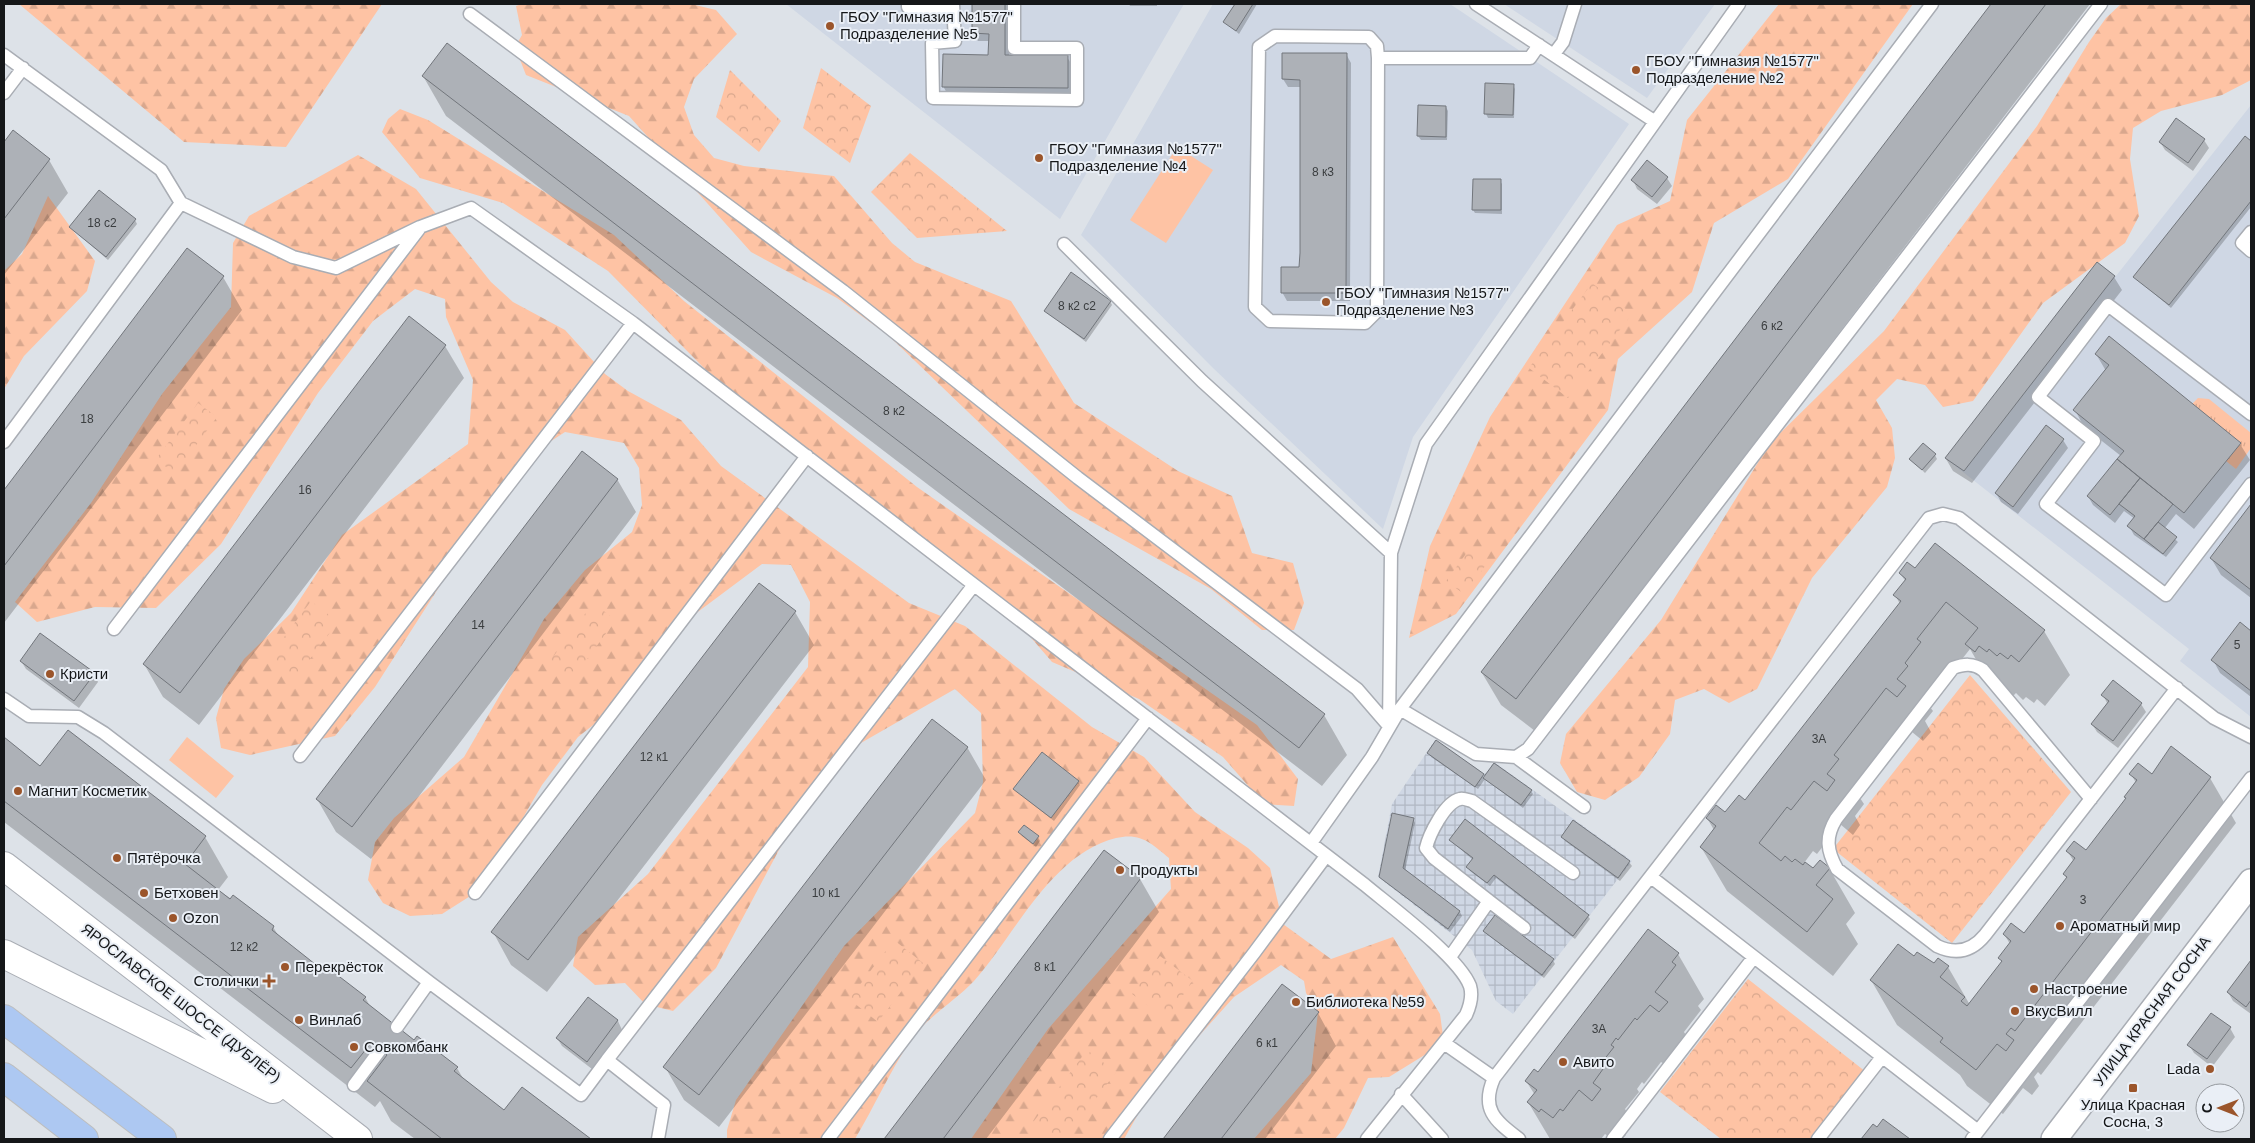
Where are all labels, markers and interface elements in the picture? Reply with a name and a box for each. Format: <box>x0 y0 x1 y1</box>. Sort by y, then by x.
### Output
place label: ГБОУ "Гимназия №1577" Подразделение №5 <box>840 8 1013 42</box>
marker: ГБОУ "Гимназия №1577" Подразделение №5 <box>824 20 836 32</box>
place label: ГБОУ "Гимназия №1577" Подразделение №2 <box>1646 52 1819 86</box>
marker: ГБОУ "Гимназия №1577" Подразделение №2 <box>1630 64 1642 76</box>
place label: ГБОУ "Гимназия №1577" Подразделение №4 <box>1049 140 1222 174</box>
marker: ГБОУ "Гимназия №1577" Подразделение №4 <box>1033 152 1045 164</box>
house number: 8 к3 <box>1312 165 1334 179</box>
house number: 18 с2 <box>87 216 117 230</box>
place label: ГБОУ "Гимназия №1577" Подразделение №3 <box>1336 284 1509 318</box>
marker: ГБОУ "Гимназия №1577" Подразделение №3 <box>1320 296 1332 308</box>
house number: 8 к2 с2 <box>1058 299 1096 313</box>
house number: 6 к2 <box>1761 319 1783 333</box>
house number: 8 к2 <box>883 404 905 418</box>
house number: 18 <box>80 412 94 426</box>
house number: 16 <box>298 483 312 497</box>
house number: 14 <box>471 618 485 632</box>
house number: 5 <box>2234 638 2241 652</box>
place label: Кристи <box>60 665 108 682</box>
marker: Кристи <box>44 668 56 680</box>
house number: 3А <box>1812 732 1826 746</box>
house number: 12 к1 <box>640 750 669 764</box>
place label: Магнит Косметик <box>28 782 147 799</box>
marker: Магнит Косметик <box>12 785 24 797</box>
place label: Пятёрочка <box>127 849 201 866</box>
marker: Пятёрочка <box>111 852 123 864</box>
place label: Продукты <box>1130 861 1198 878</box>
marker: Продукты <box>1114 864 1126 876</box>
place label: Бетховен <box>154 884 219 901</box>
house number: 10 к1 <box>812 886 841 900</box>
marker: Бетховен <box>138 887 150 899</box>
house number: 3 <box>2080 893 2087 907</box>
place label: Ozon <box>183 909 219 926</box>
marker: Ozon <box>167 912 179 924</box>
place label: Ароматный мир <box>2070 917 2181 934</box>
street label: ЯРОСЛАВСКОЕ ШОССЕ (ДУБЛЁР) <box>78 920 284 1086</box>
marker: Ароматный мир <box>2054 920 2066 932</box>
street label: УЛИЦА КРАСНАЯ СОСНА <box>2090 933 2213 1089</box>
house number: 12 к2 <box>230 940 259 954</box>
place label: Перекрёсток <box>295 958 384 975</box>
house number: 8 к1 <box>1034 960 1056 974</box>
marker: Перекрёсток <box>279 961 291 973</box>
place label: Столички <box>194 972 259 989</box>
marker: Столички <box>263 975 275 987</box>
place label: Настроение <box>2044 980 2128 997</box>
marker: Настроение <box>2028 983 2040 995</box>
place label: Библиотека №59 <box>1306 993 1425 1010</box>
marker: Библиотека №59 <box>1290 996 1302 1008</box>
place label: ВкусВилл <box>2025 1002 2092 1019</box>
marker: ВкусВилл <box>2009 1005 2021 1017</box>
place label: Винлаб <box>309 1011 361 1028</box>
marker: Винлаб <box>293 1014 305 1026</box>
house number: 3А <box>1592 1022 1606 1036</box>
house number: 6 к1 <box>1256 1036 1278 1050</box>
place label: Совкомбанк <box>364 1038 448 1055</box>
marker: Совкомбанк <box>348 1041 360 1053</box>
place label: Авито <box>1573 1053 1614 1070</box>
marker: Авито <box>1557 1056 1569 1068</box>
place label: Lada <box>2167 1060 2201 1077</box>
marker: Lada <box>2204 1063 2216 1075</box>
marker: Улица Красная Сосна, 3 <box>2127 1082 2139 1094</box>
north arrow <box>2195 1083 2245 1133</box>
place label: Улица Красная Сосна, 3 <box>2081 1096 2185 1130</box>
text: С <box>2199 1103 2215 1113</box>

